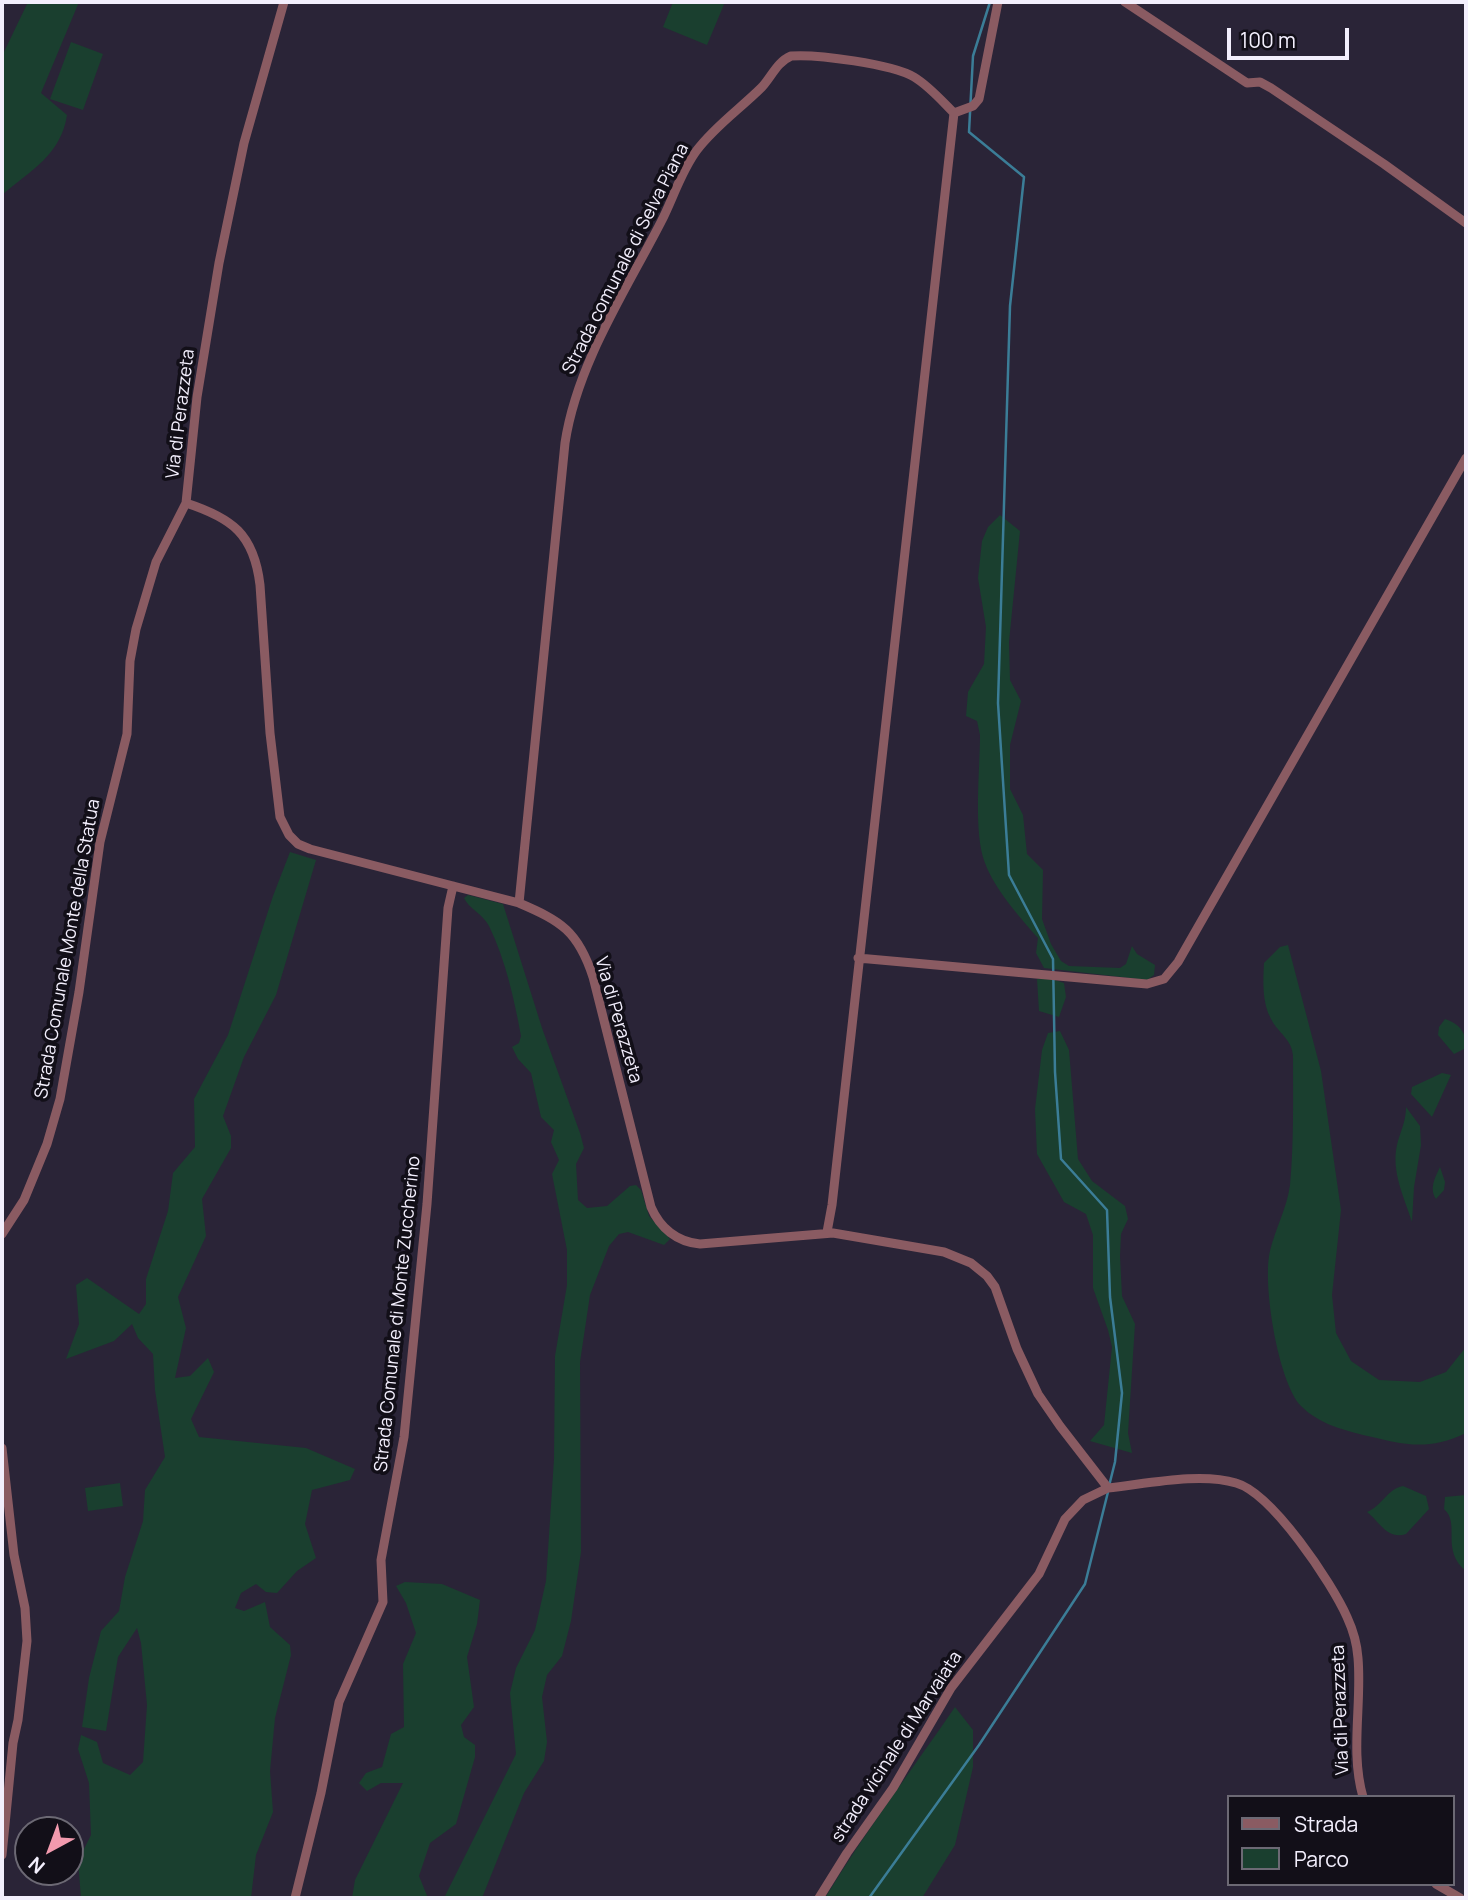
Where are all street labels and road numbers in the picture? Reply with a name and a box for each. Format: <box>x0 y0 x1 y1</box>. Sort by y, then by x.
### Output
street label: Strada comunale di Selva Piana <box>558 140 694 378</box>
street label: Via di Perazzeta <box>162 348 200 480</box>
street label: Strada Comunale Monte della Statua <box>31 797 105 1101</box>
street label: Via di Perazzeta <box>590 954 646 1086</box>
street label: Strada Comunale di Monte Zuccherino <box>371 1155 425 1473</box>
street label: Via di Perazzeta <box>1328 1645 1354 1775</box>
street label: strada vicinale di Marvaiata <box>827 1647 967 1847</box>

